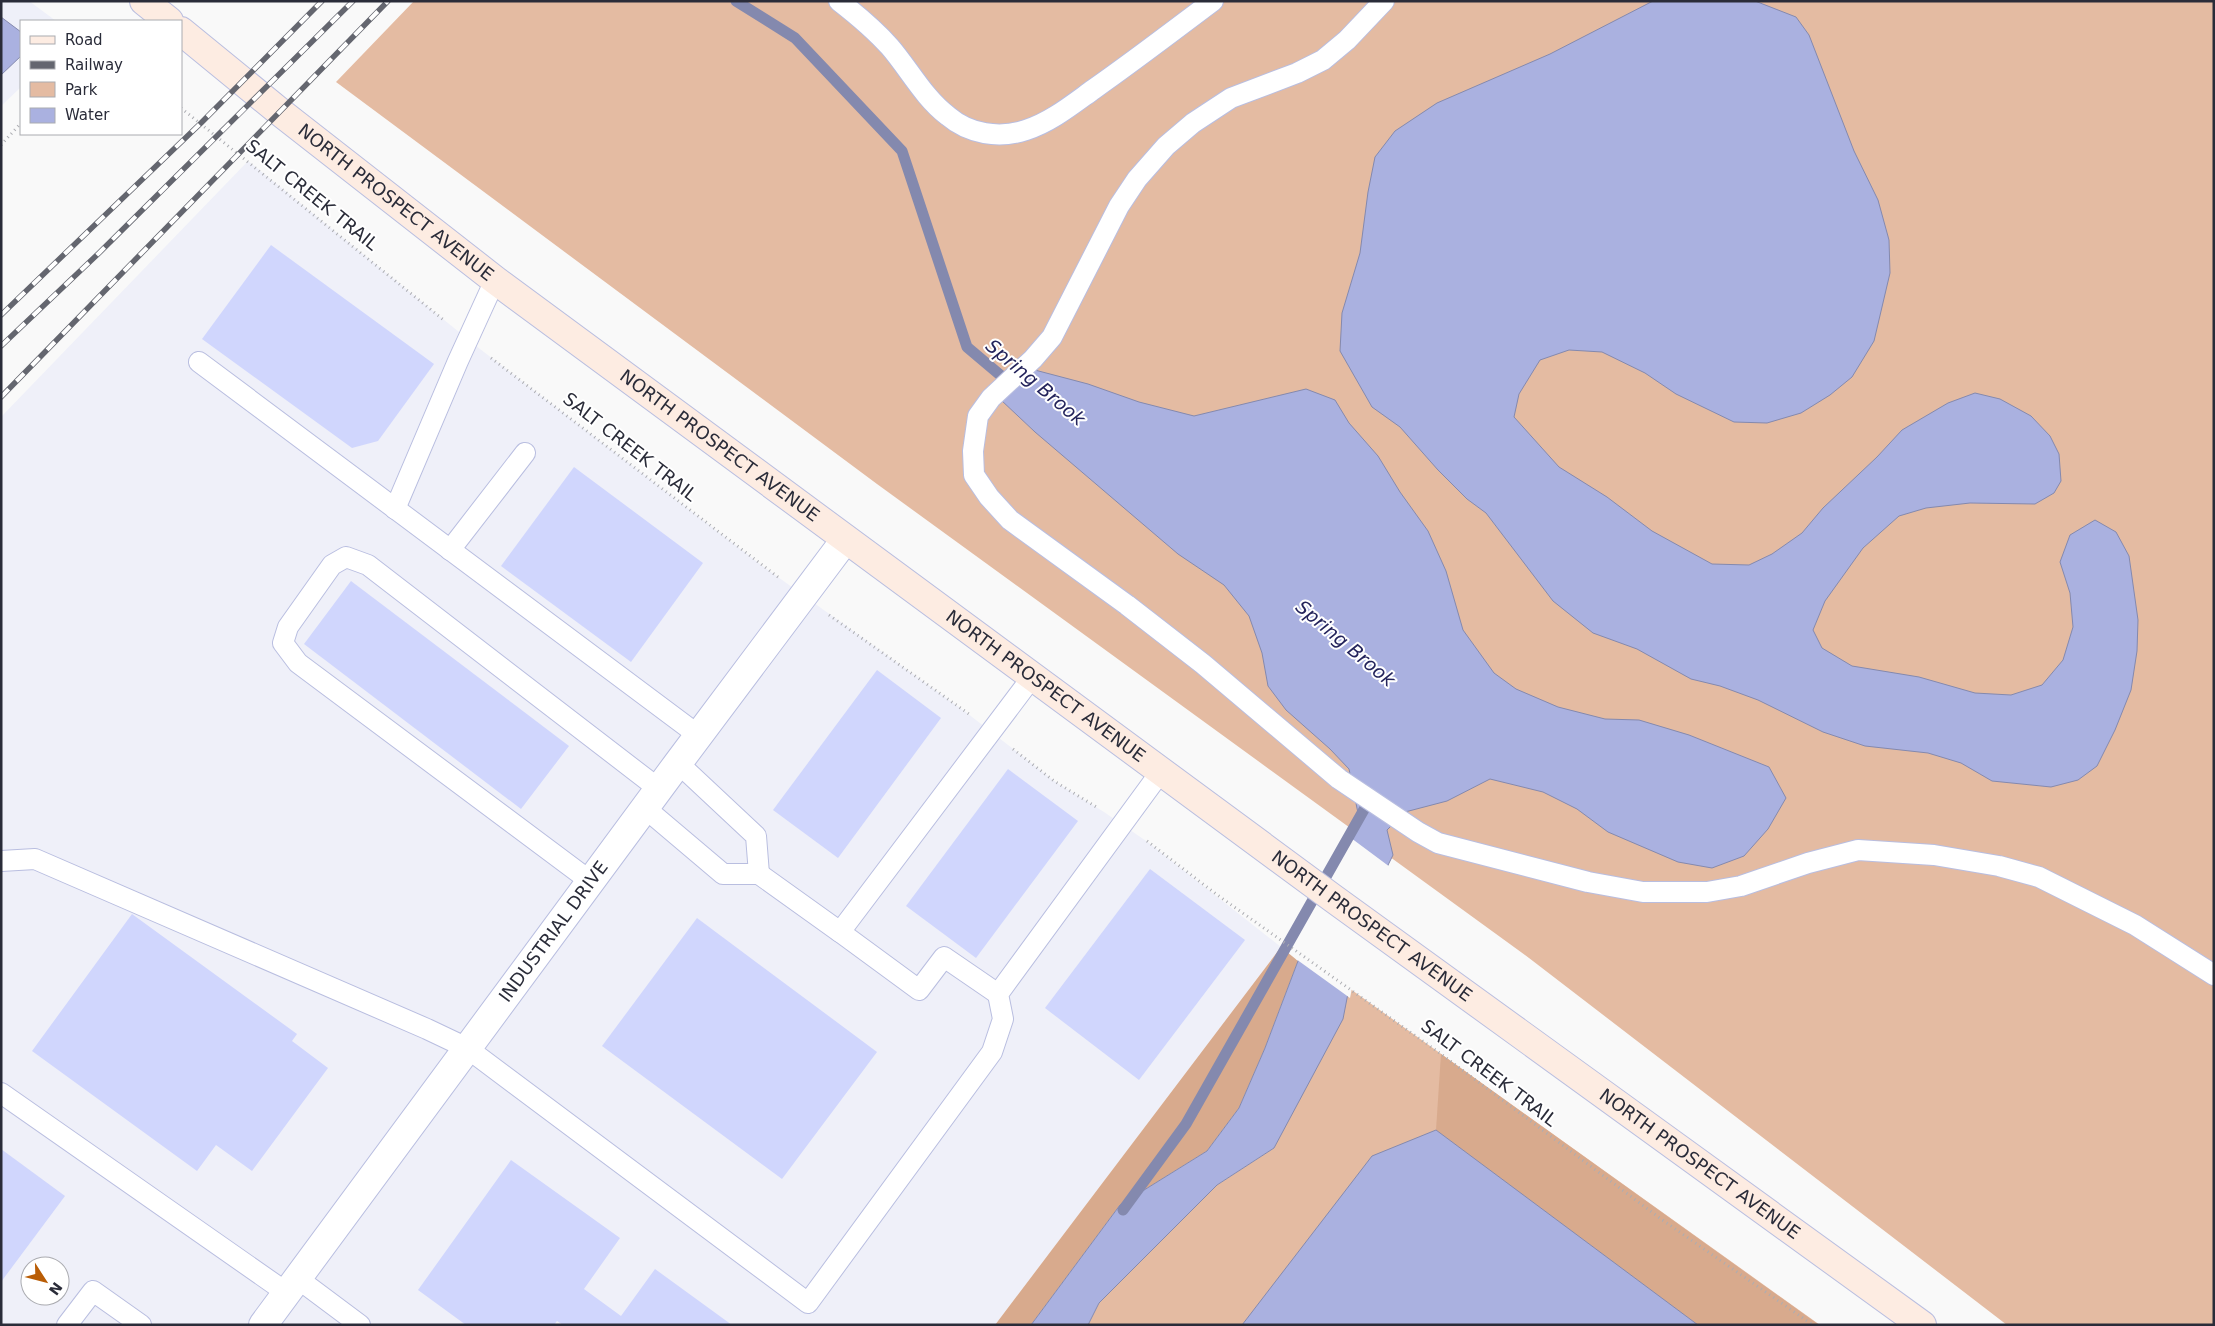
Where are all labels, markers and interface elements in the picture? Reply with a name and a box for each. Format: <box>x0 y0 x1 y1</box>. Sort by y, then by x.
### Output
legend <box>20 20 182 135</box>
text: Road <box>65 31 103 49</box>
text: Railway <box>65 56 123 74</box>
text: Park <box>65 81 98 99</box>
text: Water <box>65 106 110 124</box>
street label: NORTH PROSPECT AVENUE <box>294 119 498 285</box>
street label: SALT CREEK TRAIL <box>242 135 383 254</box>
water label: Spring Brook <box>982 334 1091 430</box>
street label: NORTH PROSPECT AVENUE <box>616 365 824 526</box>
street label: SALT CREEK TRAIL <box>559 388 701 505</box>
water label: Spring Brook <box>1292 595 1401 691</box>
street label: NORTH PROSPECT AVENUE <box>942 605 1150 766</box>
street label: NORTH PROSPECT AVENUE <box>1268 846 1476 1006</box>
street label: INDUSTRIAL DRIVE <box>494 857 612 1006</box>
street label: SALT CREEK TRAIL <box>1417 1015 1561 1130</box>
street label: NORTH PROSPECT AVENUE <box>1596 1084 1804 1243</box>
north arrow <box>20 1256 70 1306</box>
text: N <box>46 1279 65 1298</box>

